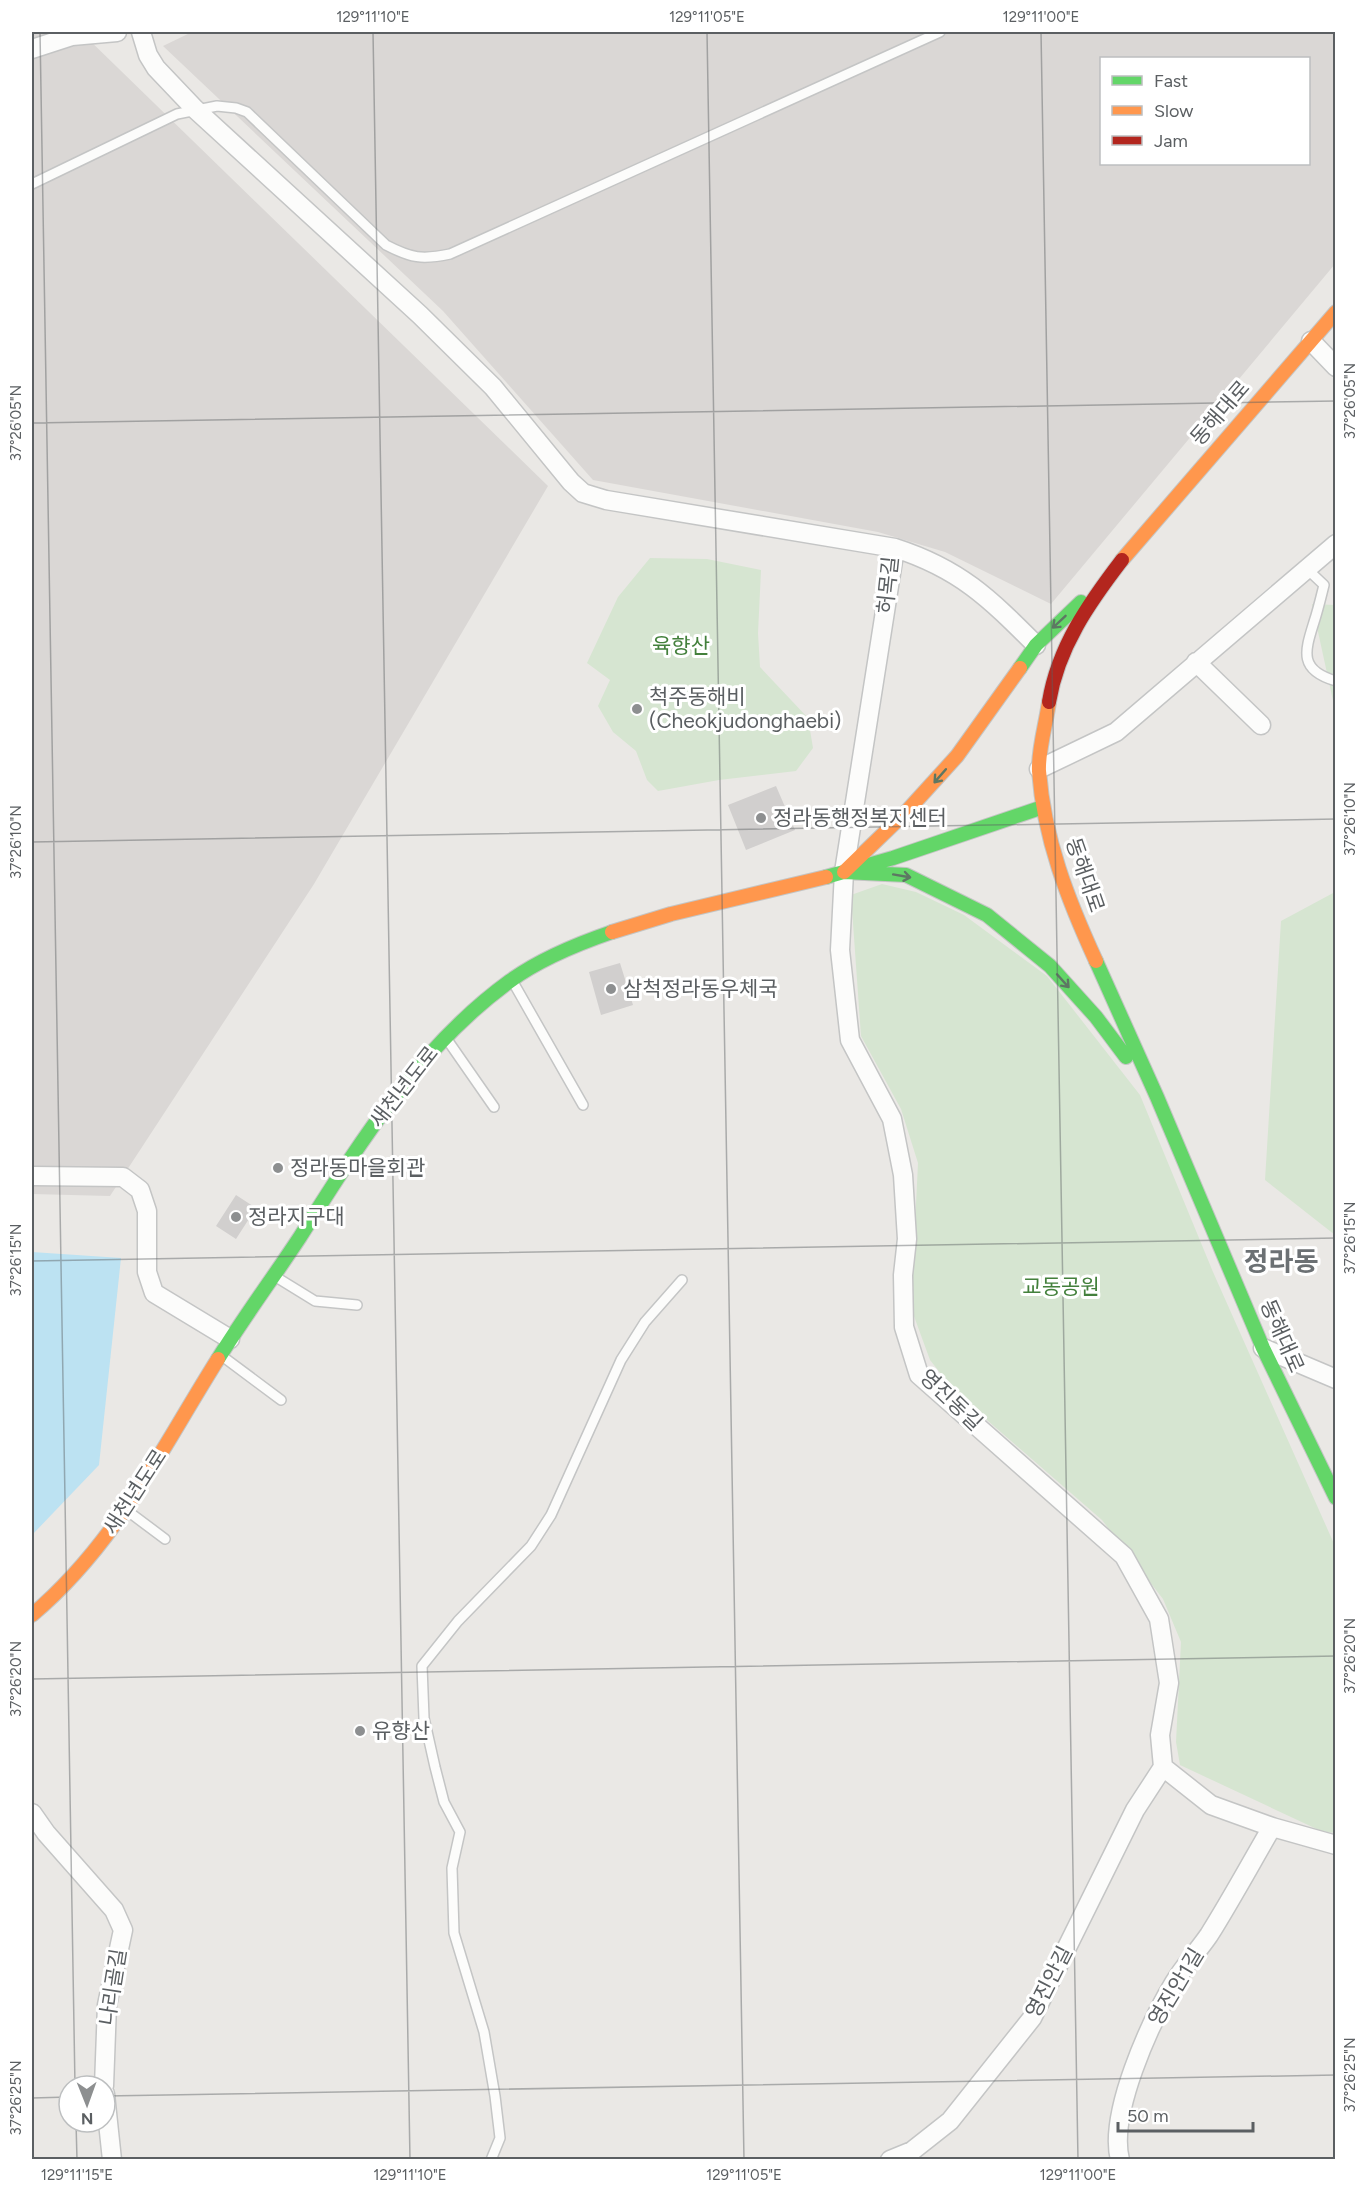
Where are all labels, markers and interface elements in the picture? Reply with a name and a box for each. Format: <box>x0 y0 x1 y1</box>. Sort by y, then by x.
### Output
text: 129°11'10"E <box>336 8 410 26</box>
text: 129°11'05"E <box>669 8 745 26</box>
text: 129°11'00"E <box>1003 8 1079 26</box>
legend <box>1100 57 1310 165</box>
text: Fast <box>1154 70 1188 92</box>
text: Slow <box>1154 100 1193 122</box>
text: Jam <box>1154 130 1188 152</box>
text: 37°26'05"N <box>1341 363 1359 439</box>
street label: 동해대로 <box>1185 375 1254 450</box>
text: 37°26'05"N <box>7 385 25 461</box>
street label: 허목길 <box>872 555 903 615</box>
one-way arrow <box>1052 615 1067 629</box>
park label: 육향산 <box>652 633 710 658</box>
place label: 척주동해비 (Cheokjudonghaebi) <box>649 684 841 733</box>
marker: 척주동해비 (Cheokjudonghaebi) <box>630 702 644 716</box>
one-way arrow <box>933 768 947 783</box>
text: 37°26'10"N <box>1341 782 1359 856</box>
text: 37°26'10"N <box>7 805 25 879</box>
place label: 정라동행정복지센터 <box>773 805 947 830</box>
marker: 정라동행정복지센터 <box>754 811 768 825</box>
street label: 동해대로 <box>1061 834 1110 915</box>
one-way arrow <box>892 871 911 882</box>
one-way arrow <box>1056 973 1070 988</box>
place label: 삼척정라동우체국 <box>623 976 778 1001</box>
marker: 삼척정라동우체국 <box>604 982 618 996</box>
street label: 새천년도로 <box>364 1041 443 1132</box>
place label: 정라동마을회관 <box>290 1155 425 1180</box>
marker: 정라동마을회관 <box>271 1161 285 1175</box>
text: 37°26'15"N <box>1341 1202 1359 1274</box>
place label: 정라지구대 <box>248 1204 345 1229</box>
marker: 정라지구대 <box>229 1210 243 1224</box>
text: 37°26'15"N <box>7 1224 25 1296</box>
district label: 정라동 <box>1244 1245 1318 1278</box>
park label: 교동공원 <box>1022 1274 1100 1299</box>
street label: 동해대로 <box>1255 1295 1310 1376</box>
street label: 영진동길 <box>915 1364 988 1435</box>
street label: 새천년도로 <box>98 1444 171 1539</box>
text: 37°26'20"N <box>1341 1618 1359 1694</box>
text: 37°26'20"N <box>7 1641 25 1717</box>
place label: 유향산 <box>372 1718 430 1743</box>
marker: 유향산 <box>353 1724 367 1738</box>
street label: 영진안길 <box>1020 1942 1077 2022</box>
street label: 영진안1길 <box>1143 1943 1208 2030</box>
street label: 나리골길 <box>94 1947 131 2027</box>
text: 37°26'25"N <box>1341 2037 1359 2113</box>
text: 37°26'25"N <box>7 2060 25 2136</box>
north arrow <box>57 2074 117 2134</box>
scale bar <box>1118 2095 1253 2133</box>
text: 50 m <box>1127 2105 1169 2127</box>
text: N <box>81 2109 94 2128</box>
text: 129°11'15"E <box>41 2166 113 2184</box>
text: 129°11'10"E <box>373 2166 447 2184</box>
text: 129°11'05"E <box>706 2166 782 2184</box>
text: 129°11'00"E <box>1040 2166 1116 2184</box>

